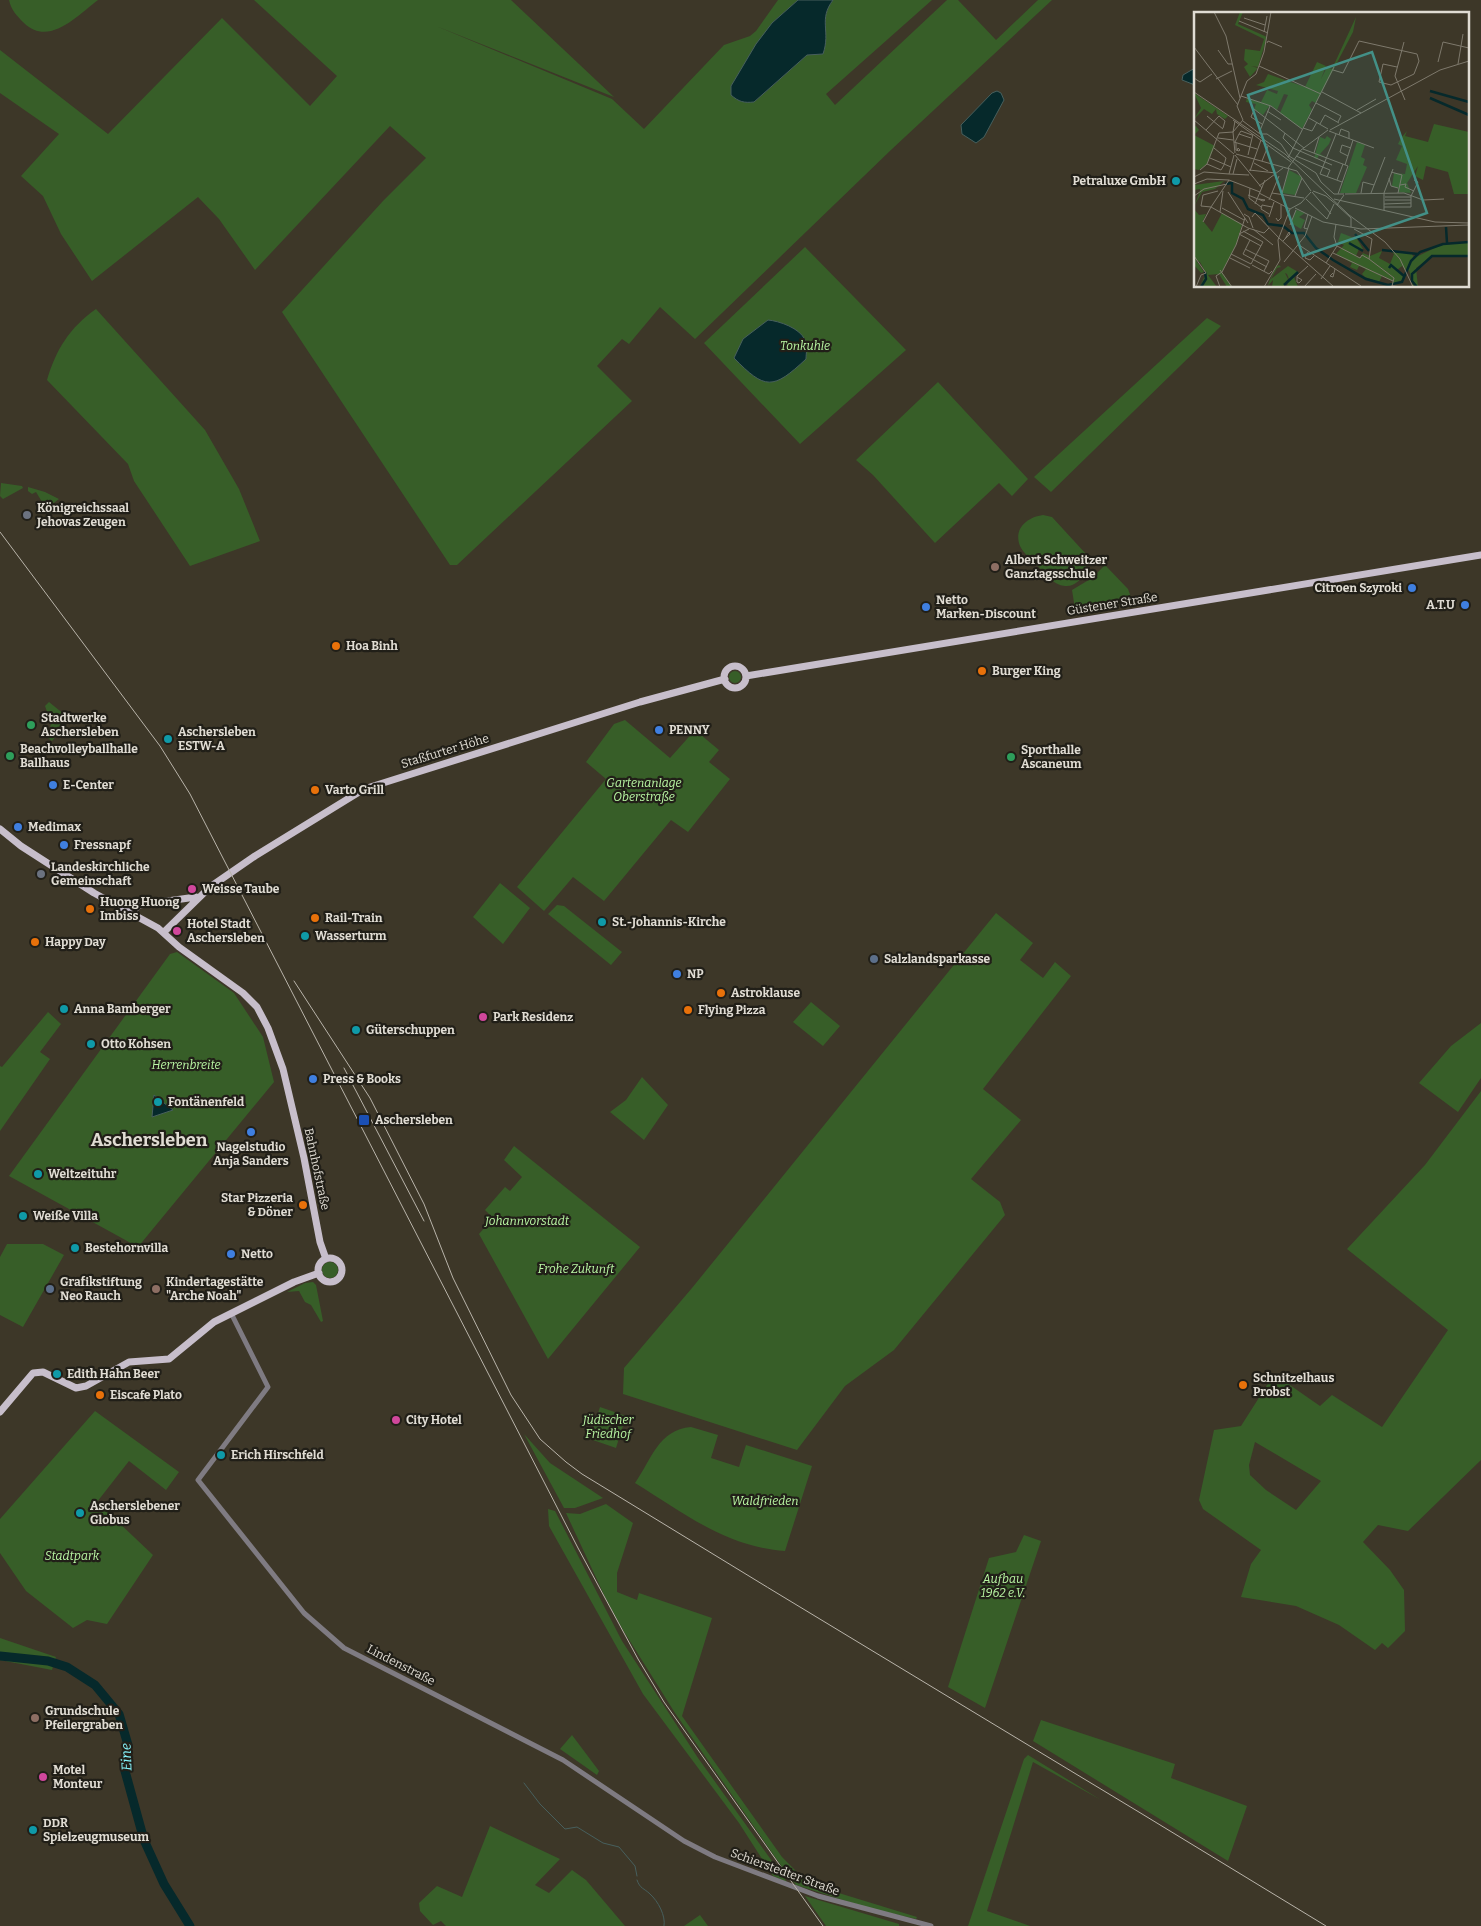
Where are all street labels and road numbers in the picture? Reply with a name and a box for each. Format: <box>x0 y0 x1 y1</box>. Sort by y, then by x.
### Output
street label: Güstener Straße <box>1066 590 1158 618</box>
street label: Staßfurter Höhe <box>399 731 491 771</box>
street label: Bahnhofstraße <box>301 1127 333 1211</box>
street label: Lindenstraße <box>365 1642 437 1688</box>
street label: Schierstedter Straße <box>729 1846 841 1898</box>

